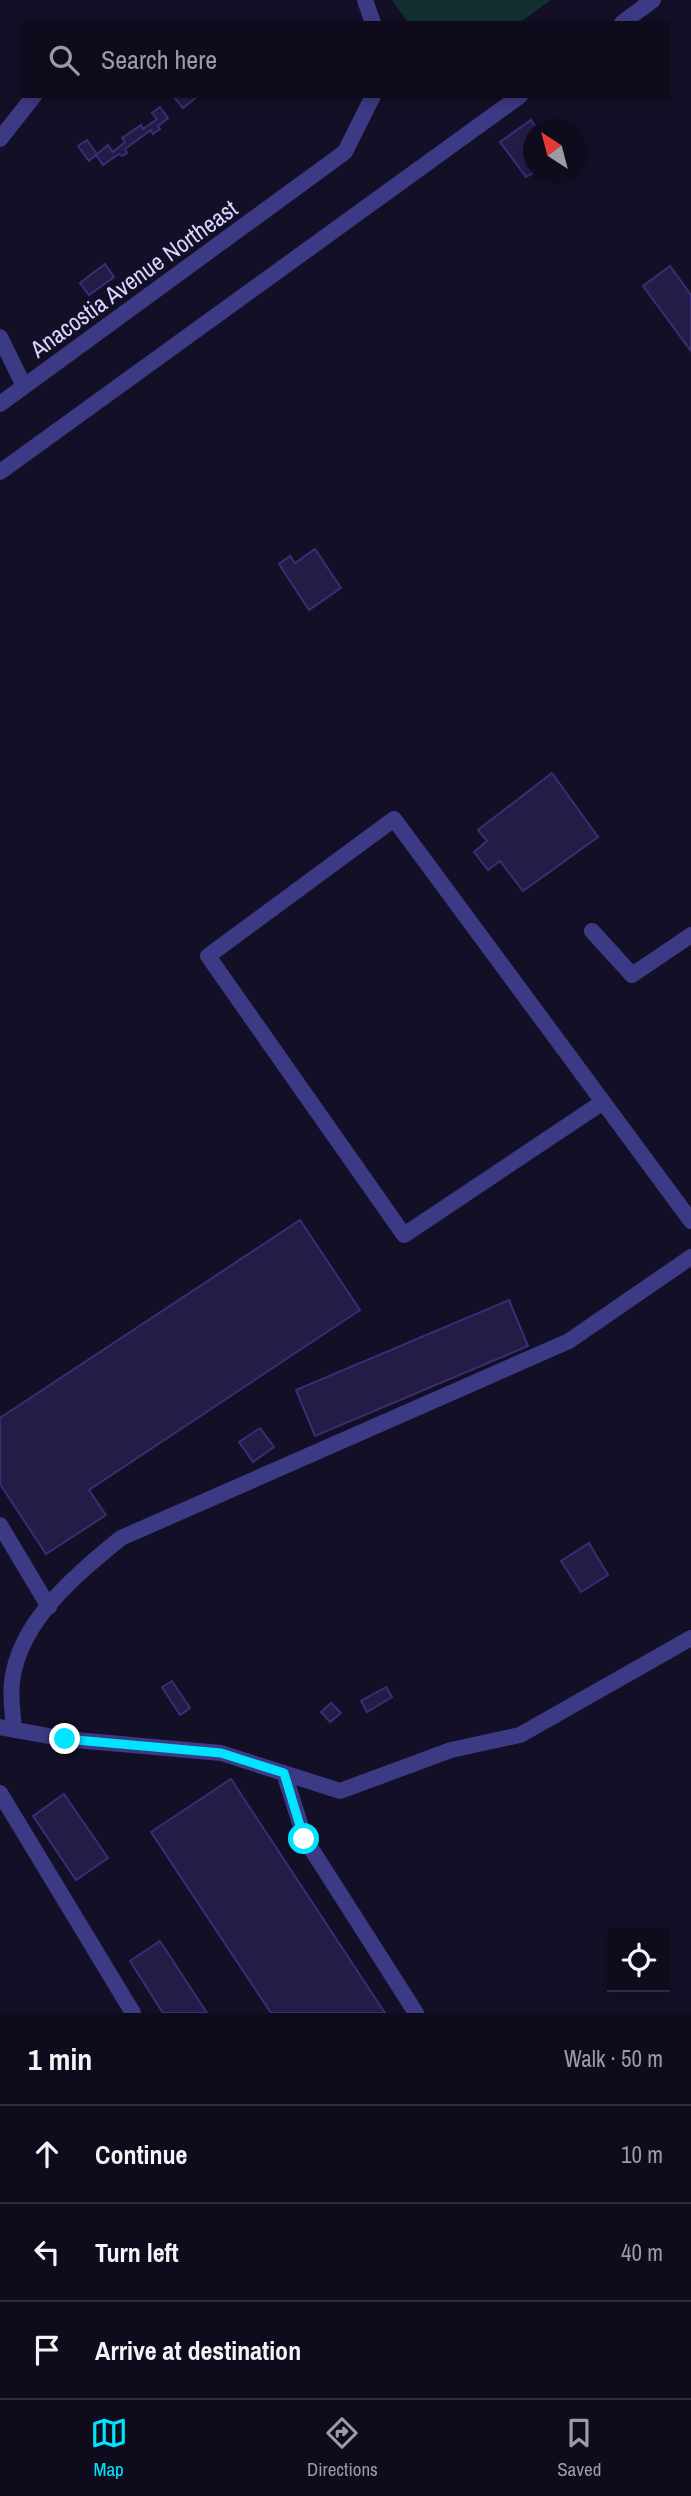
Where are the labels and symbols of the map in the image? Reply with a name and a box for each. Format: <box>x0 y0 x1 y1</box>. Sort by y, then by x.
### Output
north arrow <box>523 119 586 182</box>
street label: Anacostia Avenue Northeast <box>22 192 244 365</box>
route end <box>49 1723 80 1754</box>
route start <box>288 1823 319 1854</box>

